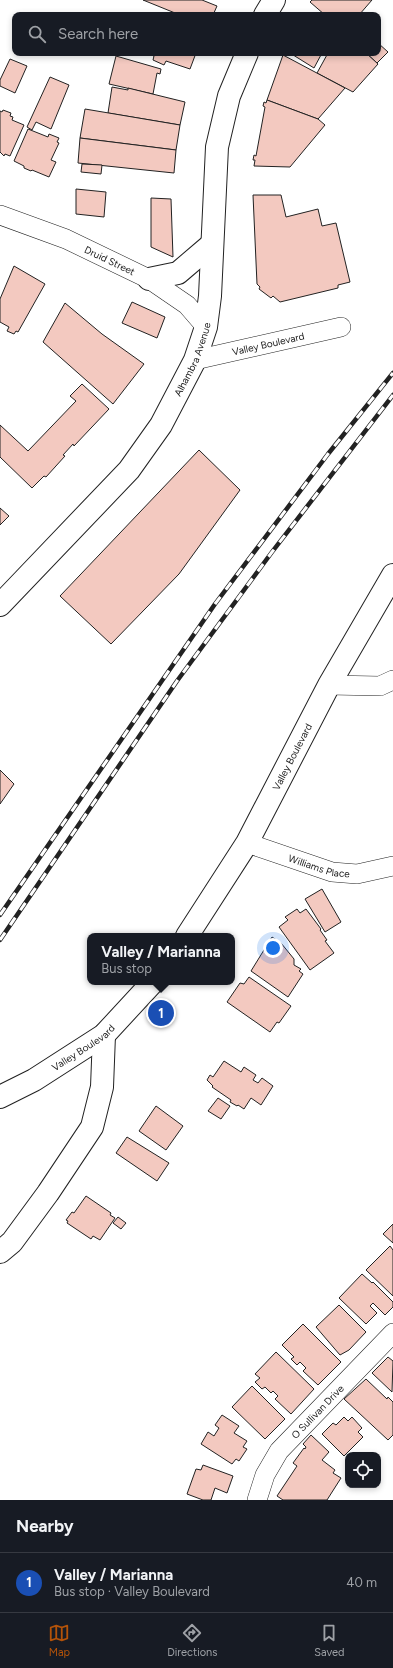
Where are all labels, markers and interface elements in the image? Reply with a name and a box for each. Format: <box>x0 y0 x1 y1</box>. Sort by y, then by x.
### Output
search box <box>12 12 381 56</box>
icon: search <box>26 23 48 45</box>
text: Search here <box>58 25 138 43</box>
street label: Druid Street <box>83 242 138 278</box>
street label: Alhambra Avenue <box>171 321 213 398</box>
street label: Valley Boulevard <box>231 329 306 358</box>
street label: Valley Boulevard <box>269 721 315 792</box>
street label: Williams Place <box>287 851 351 880</box>
popup <box>87 933 235 985</box>
your location <box>263 938 283 958</box>
text: Valley / Marianna <box>101 943 221 961</box>
text: Bus stop <box>101 961 152 976</box>
pin: 1 <box>148 998 174 1028</box>
street label: Valley Boulevard <box>49 1021 117 1073</box>
street label: O Sullivan Drive <box>288 1381 347 1441</box>
map controls <box>345 1452 381 1488</box>
button: locate <box>345 1452 381 1488</box>
text: Nearby <box>16 1516 74 1536</box>
text: Valley / Marianna <box>54 1566 173 1584</box>
text: 1 <box>26 1575 32 1590</box>
text: 40 m <box>346 1575 377 1590</box>
text: Bus stop · Valley Boulevard <box>54 1584 210 1599</box>
tab: Map <box>48 1622 70 1659</box>
tab: Directions <box>167 1622 217 1659</box>
tab: Saved <box>314 1622 345 1659</box>

